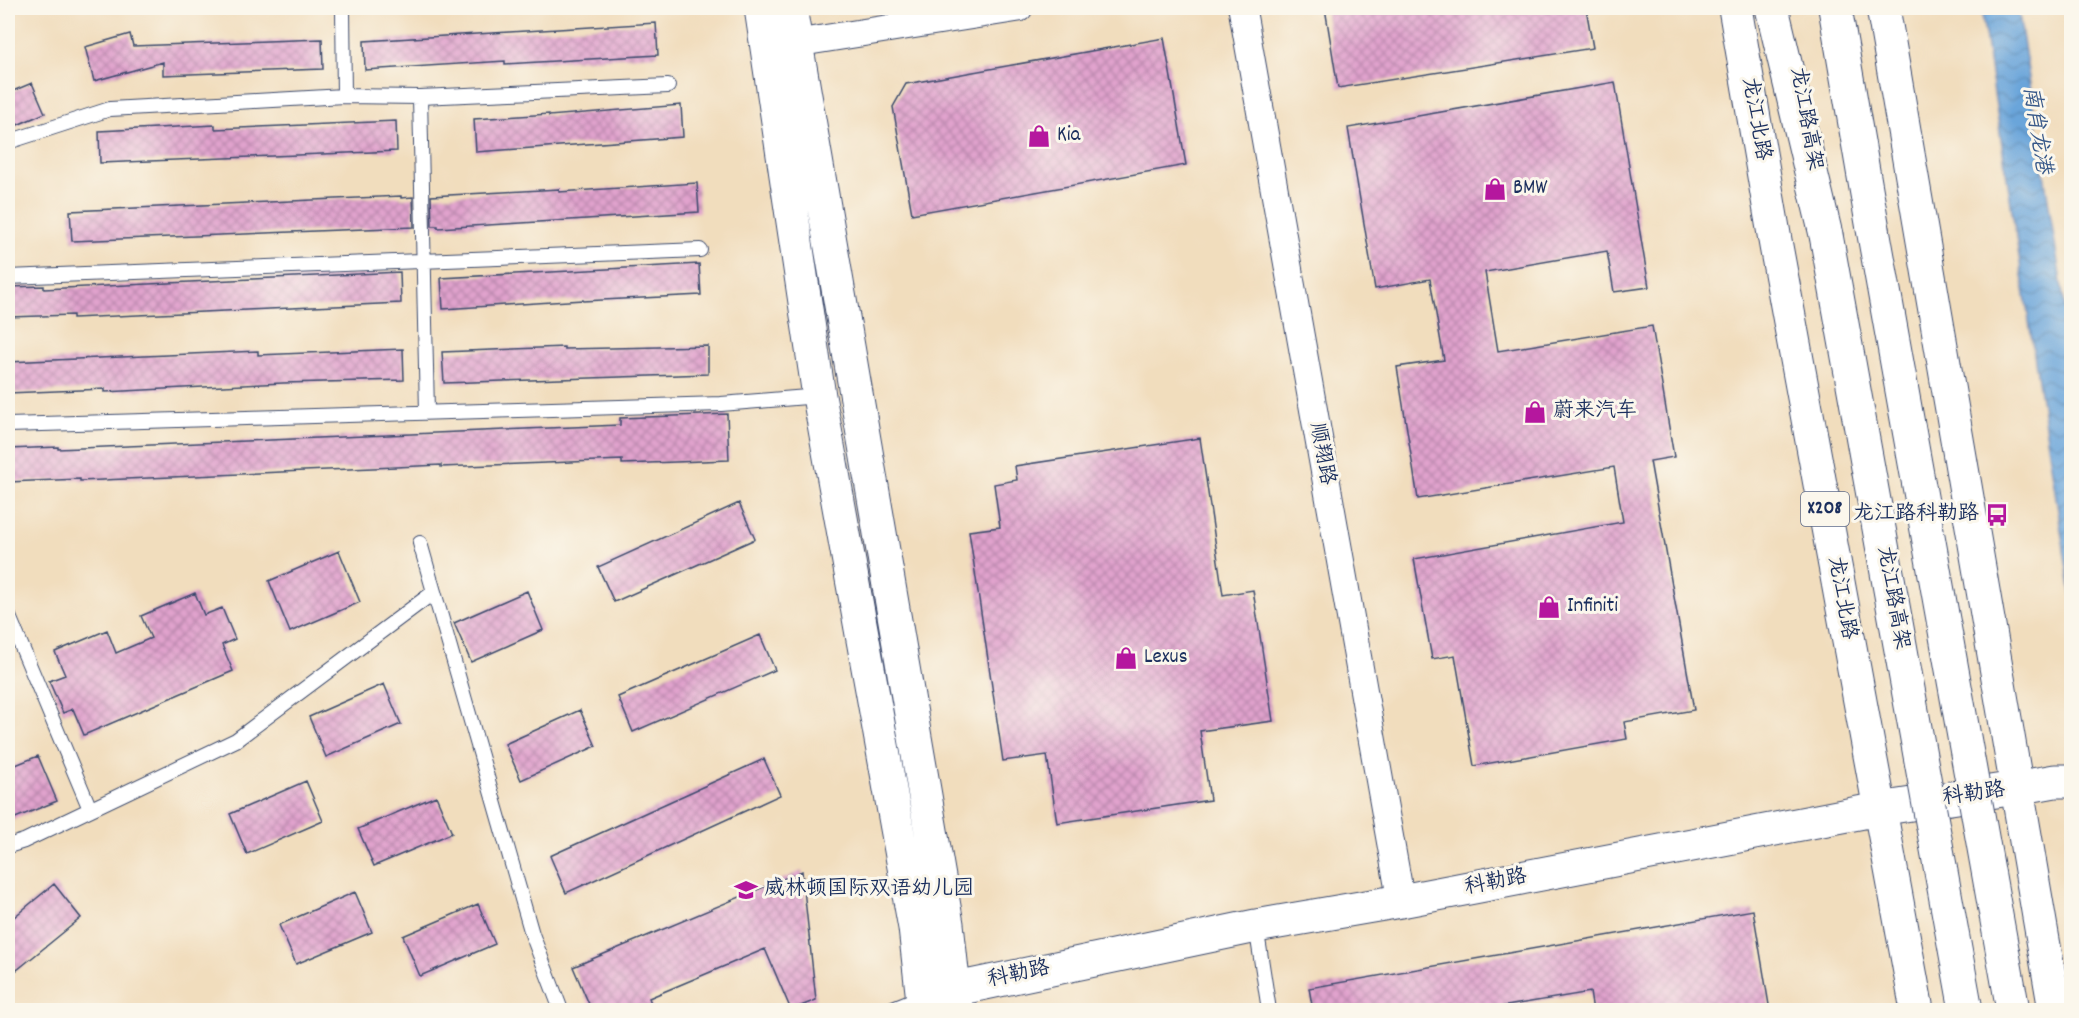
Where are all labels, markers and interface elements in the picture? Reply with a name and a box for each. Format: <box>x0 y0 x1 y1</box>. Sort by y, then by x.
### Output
street label: 龙江路高架 <box>1781 65 1829 173</box>
street label: 龙江北路 <box>1733 75 1777 163</box>
water label: 南肖龙港 <box>2014 84 2059 178</box>
place label: Kia <box>1057 121 1082 151</box>
shop icon: Kia <box>1026 123 1052 149</box>
place label: BMW <box>1513 174 1548 204</box>
shop icon: BMW <box>1482 176 1508 202</box>
place label: 蔚来汽车 <box>1553 397 1637 427</box>
shop icon: 蔚来汽车 <box>1522 399 1548 425</box>
street label: 顺翔路 <box>1301 420 1341 488</box>
road number: X208 <box>1801 492 1849 526</box>
place label: 龙江路科勒路 <box>1853 500 1979 530</box>
bus stop icon: 龙江路科勒路 <box>1984 502 2010 528</box>
street label: 龙江路高架 <box>1868 544 1916 652</box>
street label: 龙江北路 <box>1819 554 1863 642</box>
place label: Infiniti <box>1567 592 1618 622</box>
shop icon: Infiniti <box>1536 594 1562 620</box>
place label: Lexus <box>1144 643 1188 673</box>
shop icon: Lexus <box>1113 645 1139 671</box>
street label: 科勒路 <box>1941 776 2007 814</box>
street label: 科勒路 <box>1462 862 1530 904</box>
place label: 威林顿国际双语幼儿园 <box>764 875 974 905</box>
school or university icon: 威林顿国际双语幼儿园 <box>733 877 759 903</box>
street label: 科勒路 <box>985 954 1053 996</box>

